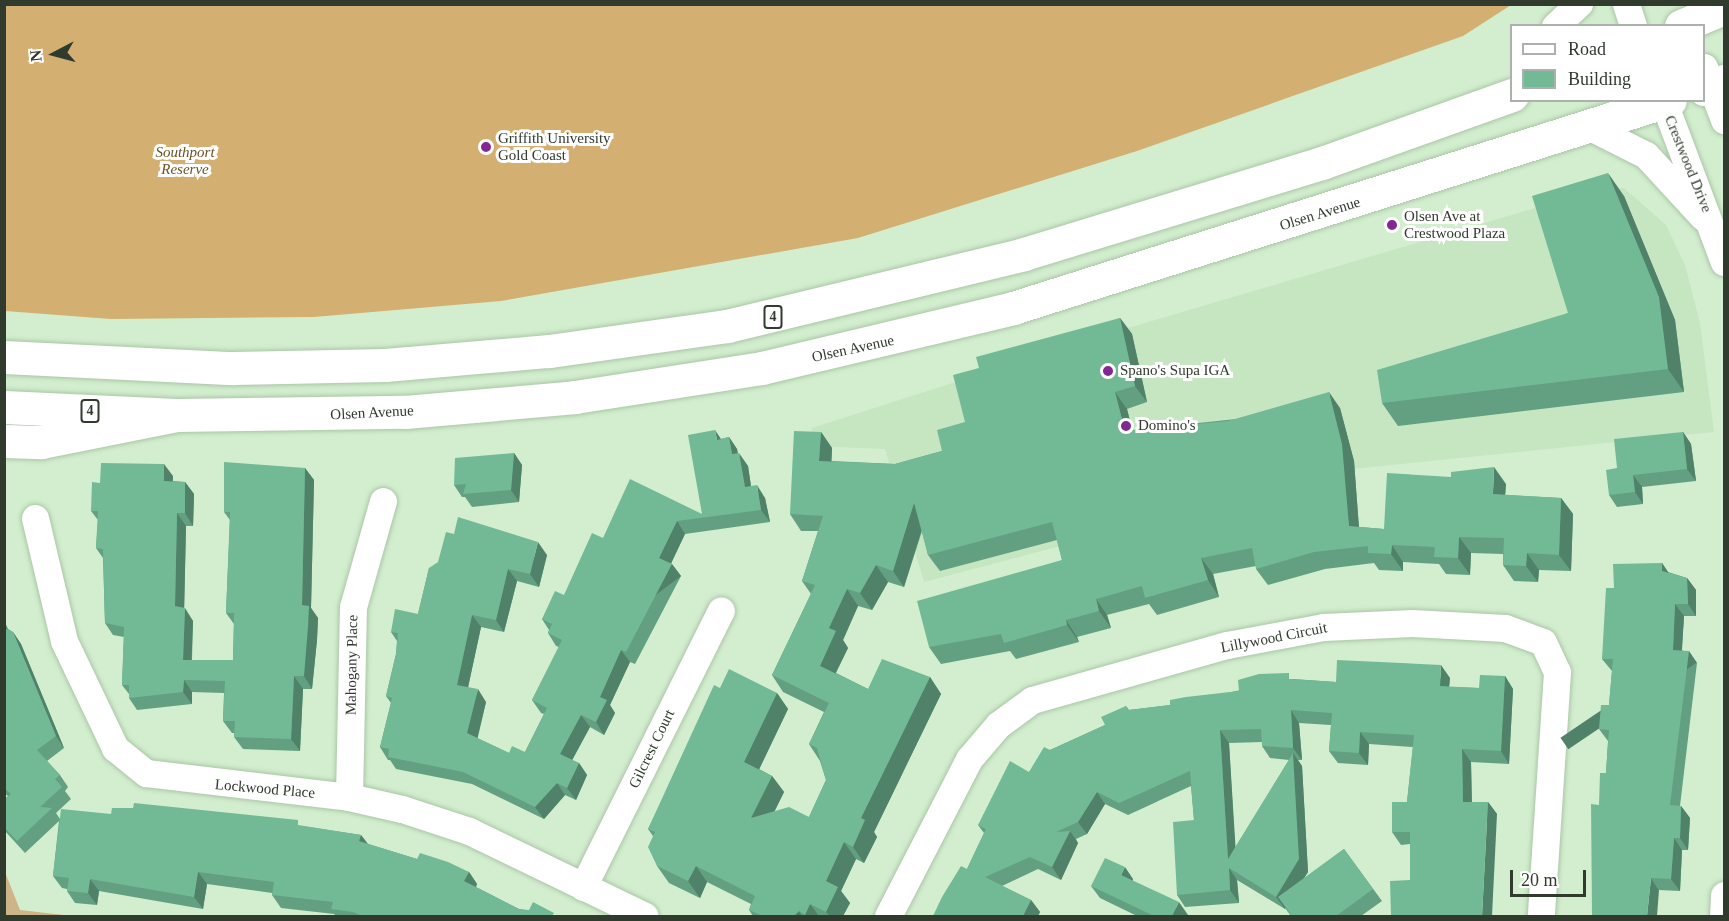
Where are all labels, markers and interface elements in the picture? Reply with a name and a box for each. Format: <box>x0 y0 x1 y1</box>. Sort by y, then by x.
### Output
north arrow <box>24 24 84 84</box>
legend <box>1510 24 1705 102</box>
text: Road <box>1568 39 1606 59</box>
text: N <box>27 49 45 63</box>
text: Building <box>1568 69 1631 89</box>
street label: Crestwood Drive <box>1660 113 1716 215</box>
place label: Griffith University Gold Coast <box>498 129 611 164</box>
marker: Griffith University Gold Coast <box>479 140 493 154</box>
park label: Southport Reserve <box>155 143 215 178</box>
street label: Olsen Avenue <box>1277 193 1363 235</box>
place label: Olsen Ave at Crestwood Plaza <box>1404 207 1505 242</box>
marker: Olsen Ave at Crestwood Plaza <box>1385 218 1399 232</box>
road number: 4 <box>762 306 784 328</box>
street label: Olsen Avenue <box>810 331 896 367</box>
place label: Spano's Supa IGA <box>1120 362 1230 380</box>
marker: Spano's Supa IGA <box>1101 364 1115 378</box>
road number: 4 <box>80 400 100 422</box>
street label: Olsen Avenue <box>329 402 415 424</box>
place label: Domino's <box>1138 417 1196 435</box>
marker: Domino's <box>1119 419 1133 433</box>
street label: Mahogany Place <box>342 615 362 715</box>
street label: Lillywood Circuit <box>1219 619 1329 657</box>
street label: Gilcrest Court <box>625 707 679 791</box>
street label: Lockwood Place <box>214 776 316 802</box>
scale bar <box>1513 858 1590 896</box>
text: 20 m <box>1521 870 1558 890</box>

